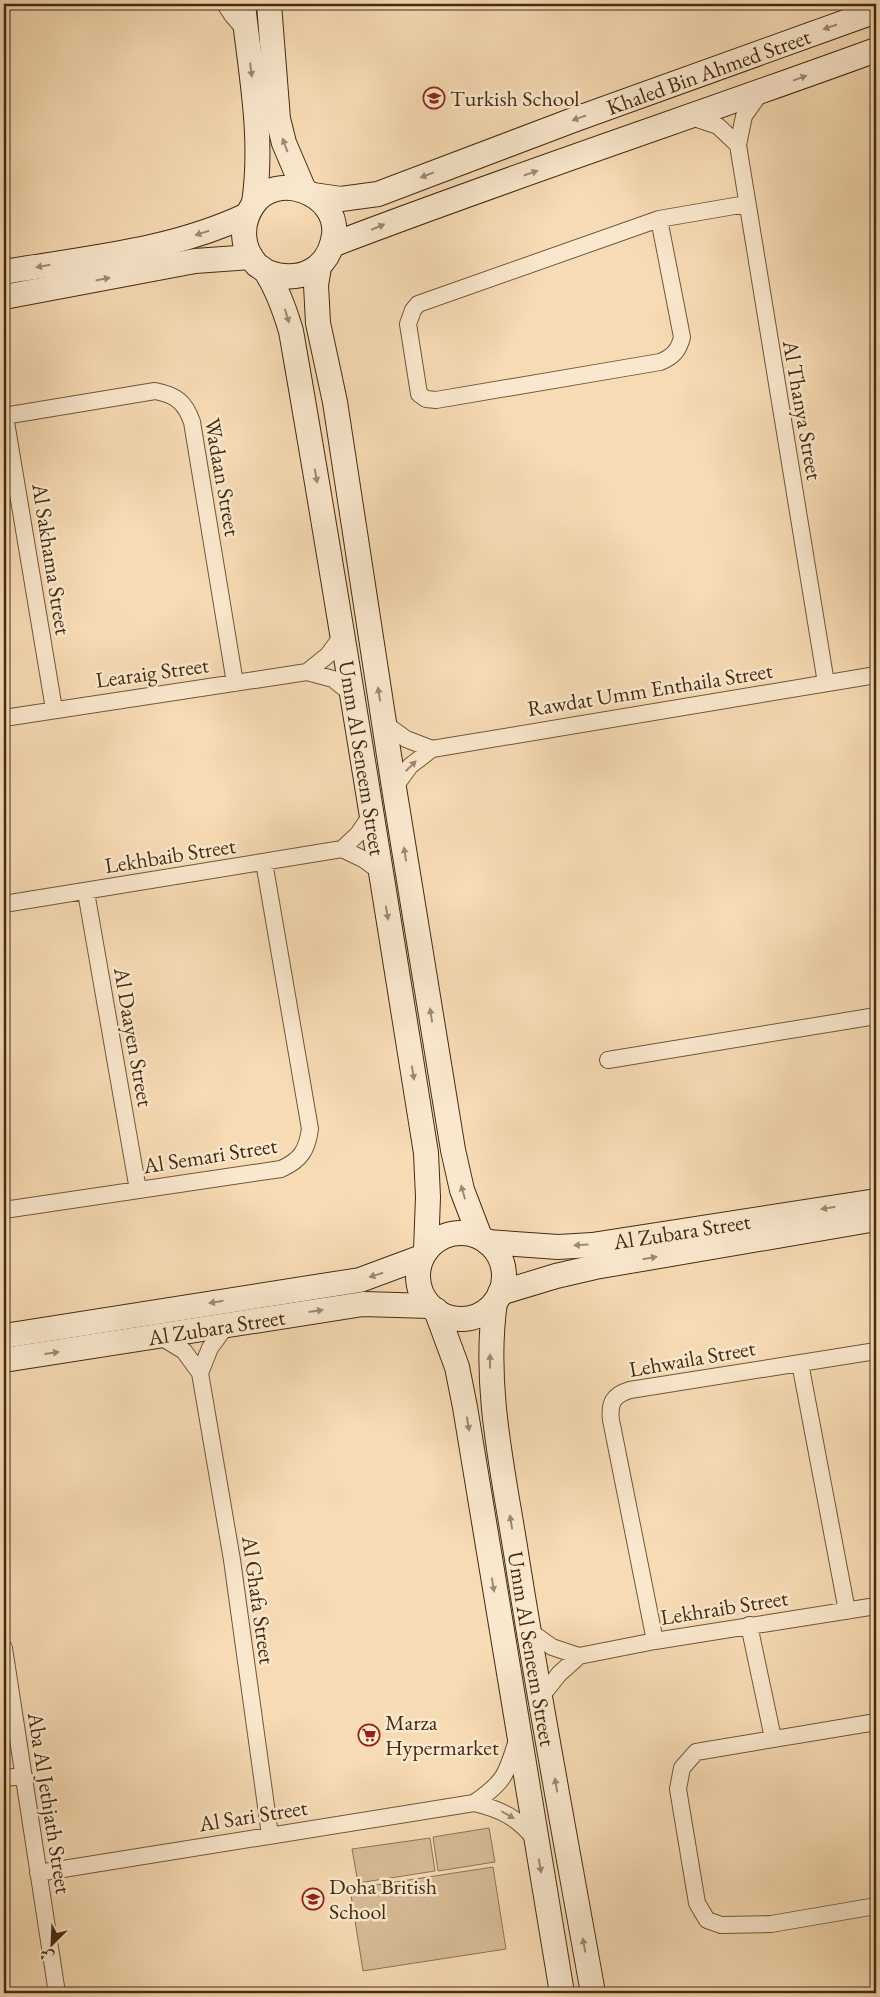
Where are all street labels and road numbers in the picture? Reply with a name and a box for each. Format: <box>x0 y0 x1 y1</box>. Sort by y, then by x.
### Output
street label: Khaled Bin Ahmed Street <box>603 22 814 122</box>
street label: Al Thanya Street <box>776 337 829 482</box>
street label: Wadaan Street <box>198 416 247 539</box>
street label: Al Sakhama Street <box>25 480 78 637</box>
street label: Learaig Street <box>94 650 211 695</box>
street label: Rawdat Umm Enthaila Street <box>525 656 775 723</box>
street label: Umm Al Seneem Street <box>332 659 392 858</box>
street label: Lekhbaib Street <box>103 831 238 880</box>
street label: Al Daayen Street <box>107 964 160 1109</box>
street label: Al Semari Street <box>140 1131 279 1181</box>
street label: Al Zubara Street <box>610 1207 752 1257</box>
street label: Al Zubara Street <box>145 1302 287 1353</box>
street label: Lehwaila Street <box>627 1333 758 1384</box>
street label: Al Ghafa Street <box>235 1533 282 1666</box>
street label: Umm Al Seneem Street <box>501 1549 562 1749</box>
street label: Lekhraib Street <box>658 1583 790 1632</box>
street label: Aba Al Jethjath Street <box>21 1709 78 1896</box>
street label: Al Sari Street <box>196 1793 309 1839</box>

